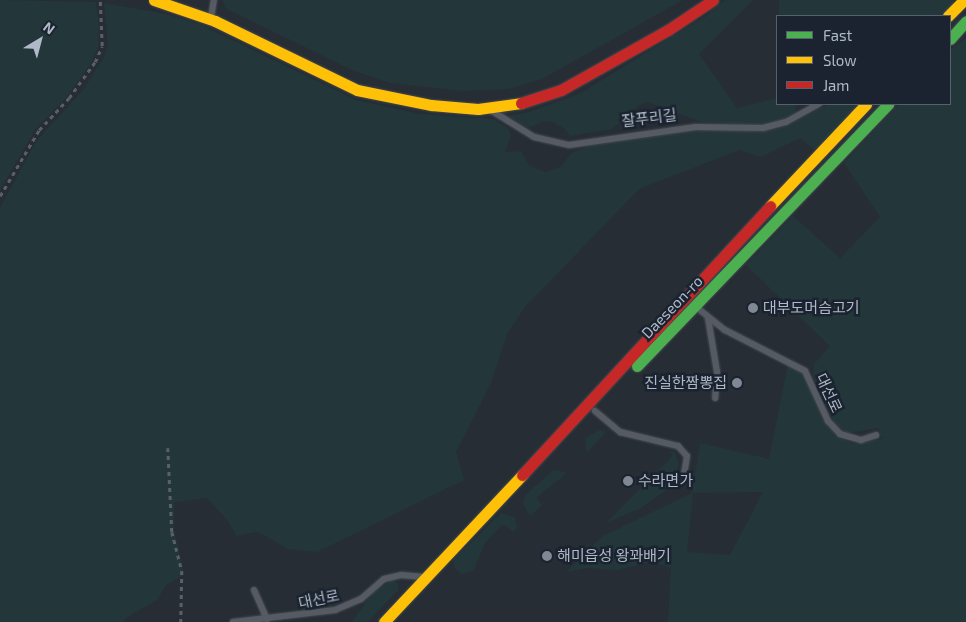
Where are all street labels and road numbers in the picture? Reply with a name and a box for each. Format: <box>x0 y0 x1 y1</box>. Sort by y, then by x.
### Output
street label: 잘푸리길 <box>621 106 677 130</box>
street label: Daeseon-ro <box>638 272 706 342</box>
street label: 대선로 <box>812 370 846 416</box>
street label: 대선로 <box>297 586 341 612</box>

